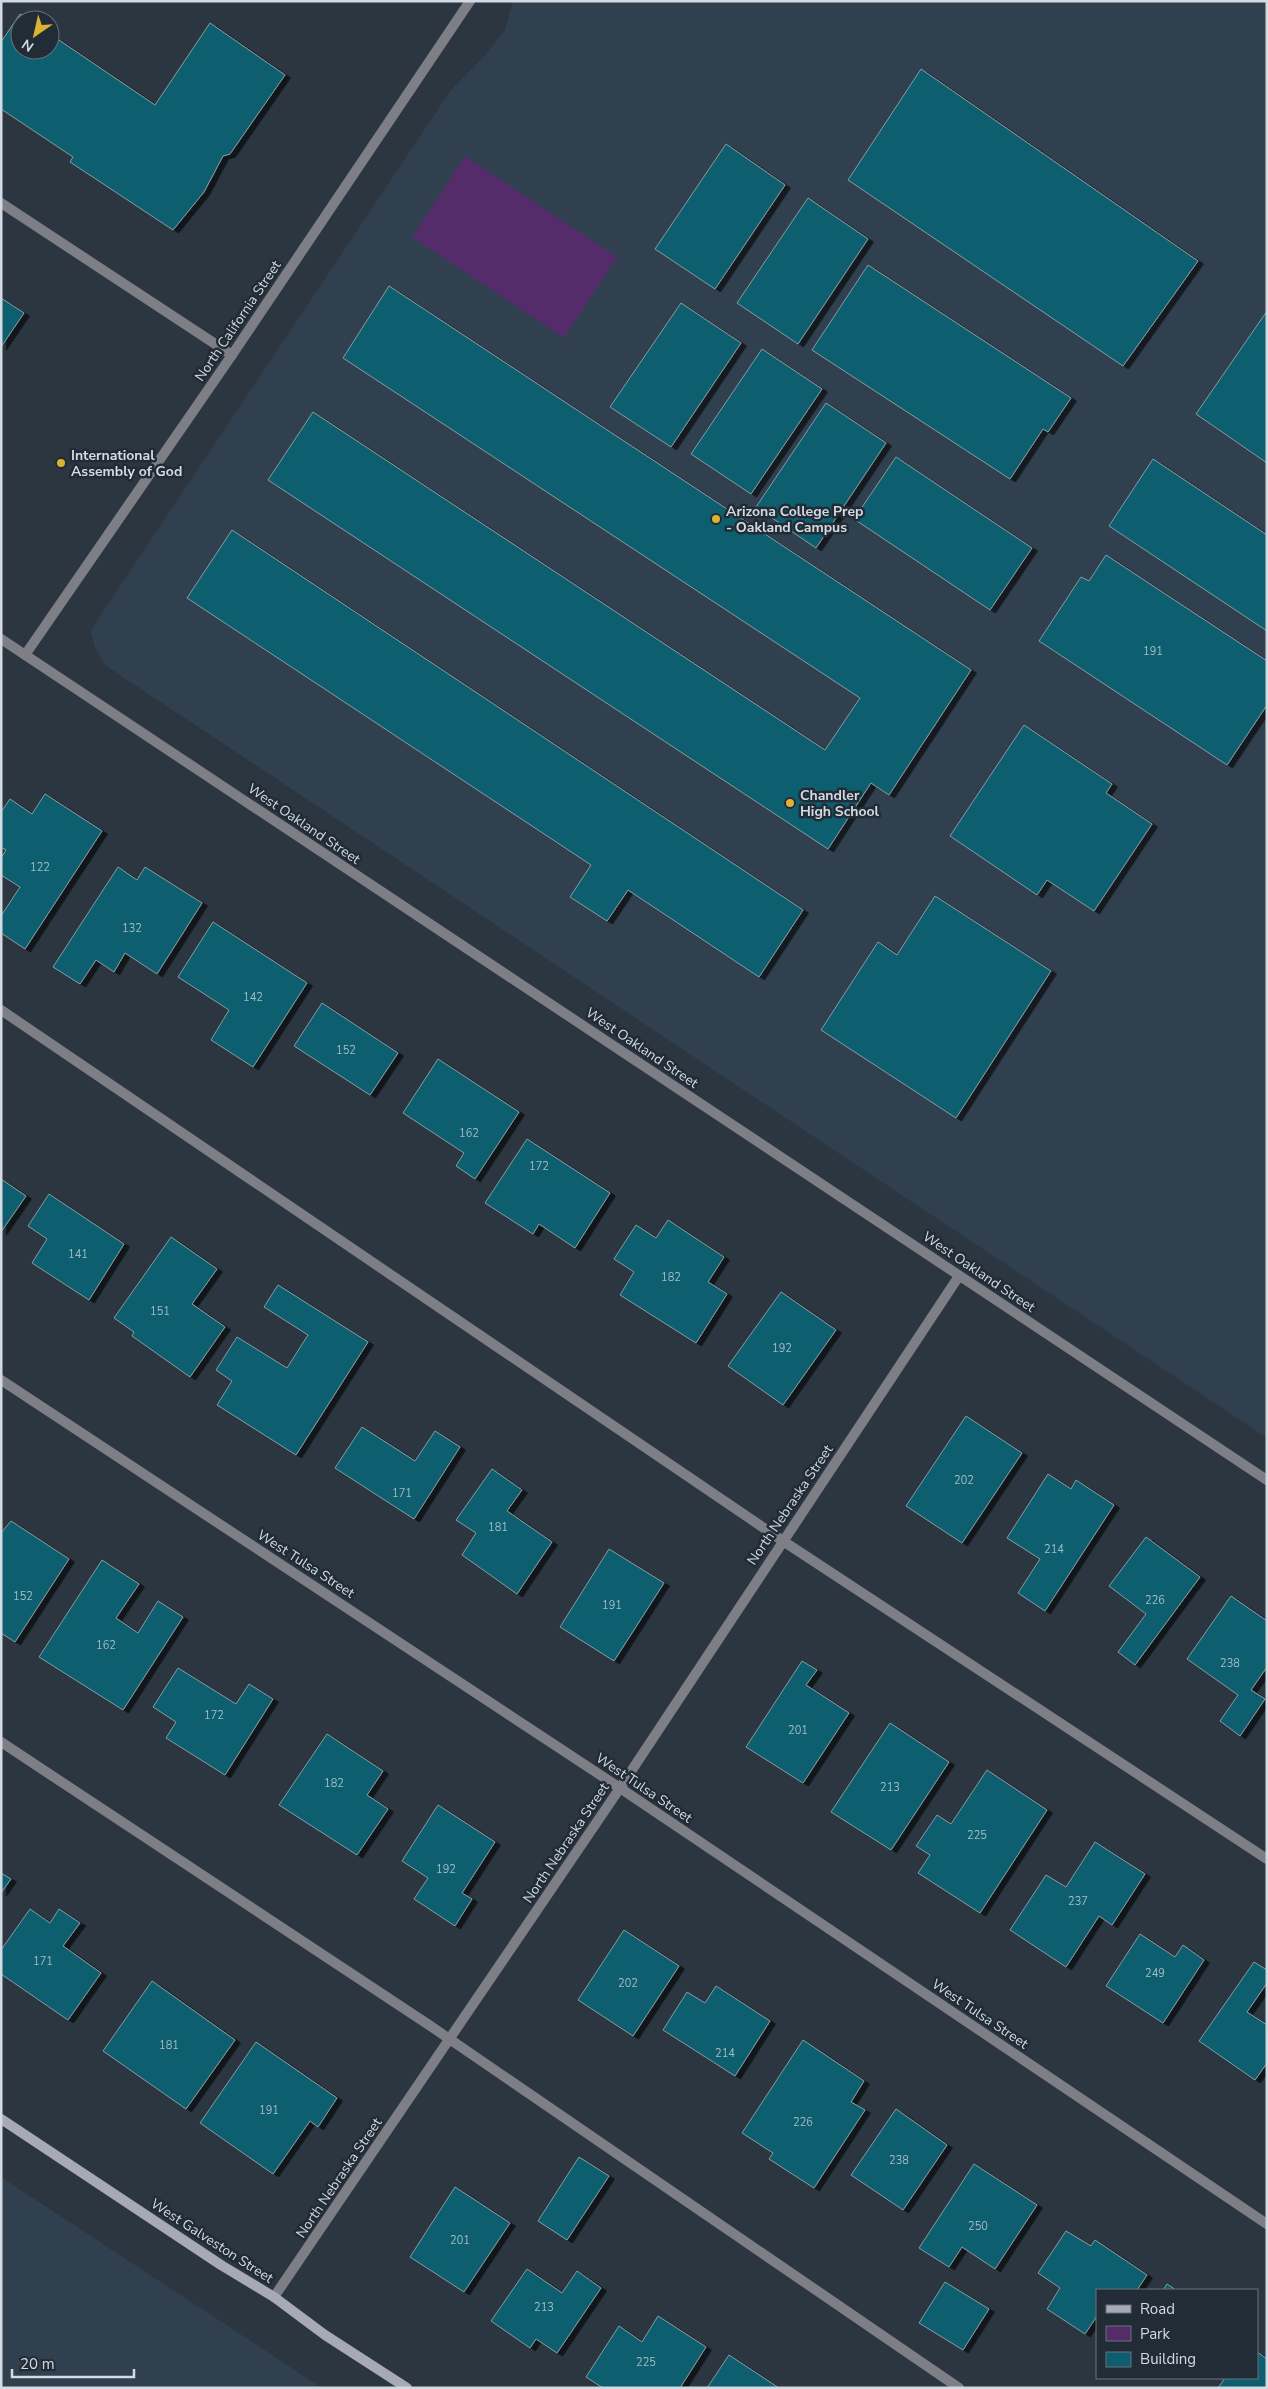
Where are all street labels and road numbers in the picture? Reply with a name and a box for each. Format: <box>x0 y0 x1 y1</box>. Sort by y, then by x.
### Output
street label: North California Street <box>191 257 286 385</box>
street label: West Oakland Street <box>244 779 364 869</box>
street label: West Oakland Street <box>582 1003 702 1093</box>
street label: West Oakland Street <box>919 1227 1039 1317</box>
street label: North Nebraska Street <box>743 1441 837 1569</box>
street label: West Tulsa Street <box>254 1525 358 1603</box>
street label: West Tulsa Street <box>592 1749 696 1827</box>
street label: North Nebraska Street <box>519 1779 613 1907</box>
street label: West Tulsa Street <box>928 1975 1032 2053</box>
street label: North Nebraska Street <box>292 2114 386 2242</box>
street label: West Galveston Street <box>147 2194 277 2288</box>

